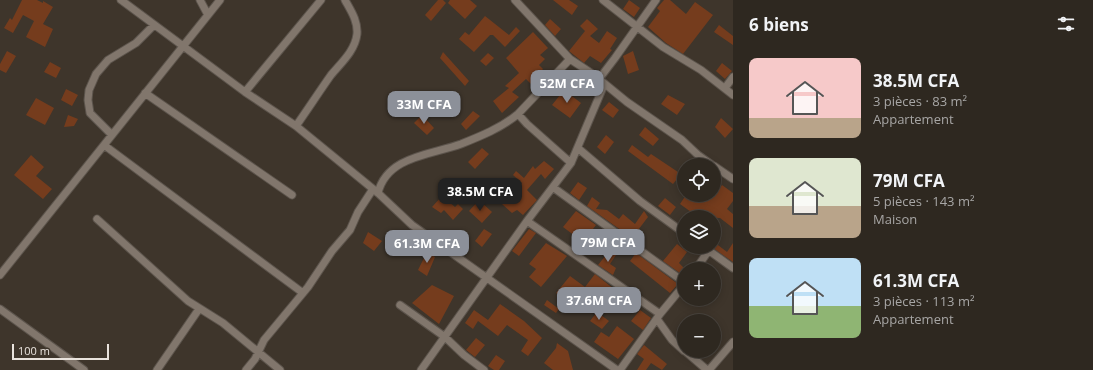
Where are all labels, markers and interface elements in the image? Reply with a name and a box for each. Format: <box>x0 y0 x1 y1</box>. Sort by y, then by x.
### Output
text: 6 biens <box>749 13 809 36</box>
icon: filters <box>1055 13 1077 35</box>
text: 38.5M CFA <box>873 69 959 92</box>
pin: 52M CFA <box>530 70 604 104</box>
text: 52M CFA <box>540 74 594 92</box>
icon: home <box>781 74 829 122</box>
pin: 33M CFA <box>387 91 461 125</box>
text: 3 pièces · 83 m² <box>873 92 967 110</box>
text: 33M CFA <box>397 95 451 113</box>
text: Appartement <box>873 110 954 128</box>
map controls <box>677 158 721 358</box>
button: locate <box>677 158 721 202</box>
text: 79M CFA <box>873 169 945 192</box>
icon: home <box>781 174 829 222</box>
pin: 38.5M CFA <box>434 178 526 212</box>
text: 38.5M CFA <box>447 182 513 200</box>
text: 5 pièces · 143 m² <box>873 192 974 210</box>
button: layers <box>677 210 721 254</box>
text: Maison <box>873 210 917 228</box>
pin: 79M CFA <box>571 229 645 263</box>
pin: 61.3M CFA <box>381 230 473 264</box>
text: 79M CFA <box>581 233 635 251</box>
text: 61.3M CFA <box>394 234 460 252</box>
button: + <box>677 262 721 306</box>
text: 61.3M CFA <box>873 269 959 292</box>
icon: home <box>781 274 829 322</box>
pin: 37.6M CFA <box>553 287 645 321</box>
text: 37.6M CFA <box>566 291 632 309</box>
text: 3 pièces · 113 m² <box>873 292 974 310</box>
text: Appartement <box>873 310 954 328</box>
button: − <box>677 314 721 358</box>
scale bar <box>12 342 109 361</box>
text: 100 m <box>18 343 50 358</box>

